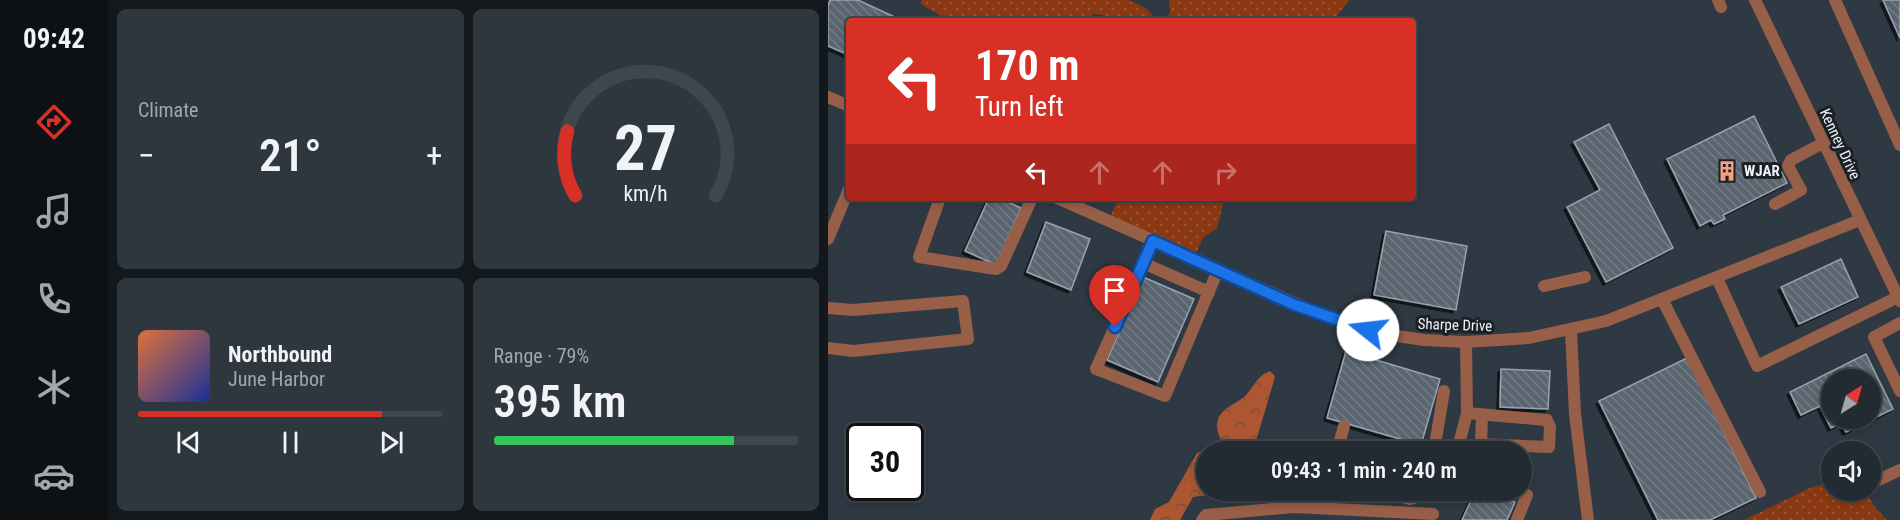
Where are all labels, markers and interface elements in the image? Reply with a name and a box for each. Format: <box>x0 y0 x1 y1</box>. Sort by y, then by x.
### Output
text: 09:42 <box>23 23 85 55</box>
text: 170 m <box>975 41 1080 90</box>
icon: left <box>876 42 954 120</box>
text: Turn left <box>975 91 1064 123</box>
text: Climate <box>138 98 198 122</box>
icon: directions <box>33 101 75 143</box>
street label: Kenney Drive <box>1816 106 1864 182</box>
text: 27 <box>614 112 677 185</box>
text: 21° <box>259 129 322 182</box>
text: − <box>138 136 155 175</box>
text: + <box>426 136 442 175</box>
icon: left <box>1020 156 1053 189</box>
icon: ahead <box>1083 156 1116 189</box>
icon: ahead <box>1146 156 1179 189</box>
icon: right <box>1209 156 1242 189</box>
building icon: WJAR <box>1715 159 1739 183</box>
place label: WJAR <box>1744 162 1780 180</box>
text: km/h <box>624 181 668 206</box>
icon: music <box>33 190 75 232</box>
pin <box>1089 265 1140 327</box>
icon: arrive <box>1098 274 1131 307</box>
icon: phone <box>33 278 75 320</box>
position arrow <box>1336 298 1400 362</box>
street label: Sharpe Drive <box>1417 315 1493 335</box>
text: Northbound <box>228 342 332 367</box>
text: Range · 79% <box>494 344 589 368</box>
icon: climate <box>33 366 75 408</box>
text: June Harbor <box>228 367 325 391</box>
north arrow <box>1821 369 1881 429</box>
map controls <box>1821 369 1881 501</box>
text: 395 km <box>494 375 627 428</box>
speed limit sign: 30 <box>846 423 924 501</box>
icon: previous <box>172 426 205 459</box>
icon: pause <box>274 426 307 459</box>
icon: next <box>375 426 408 459</box>
button: sound <box>1821 441 1881 501</box>
icon: car <box>33 455 75 497</box>
text: 09:43 · 1 min · 240 m <box>1271 458 1457 483</box>

